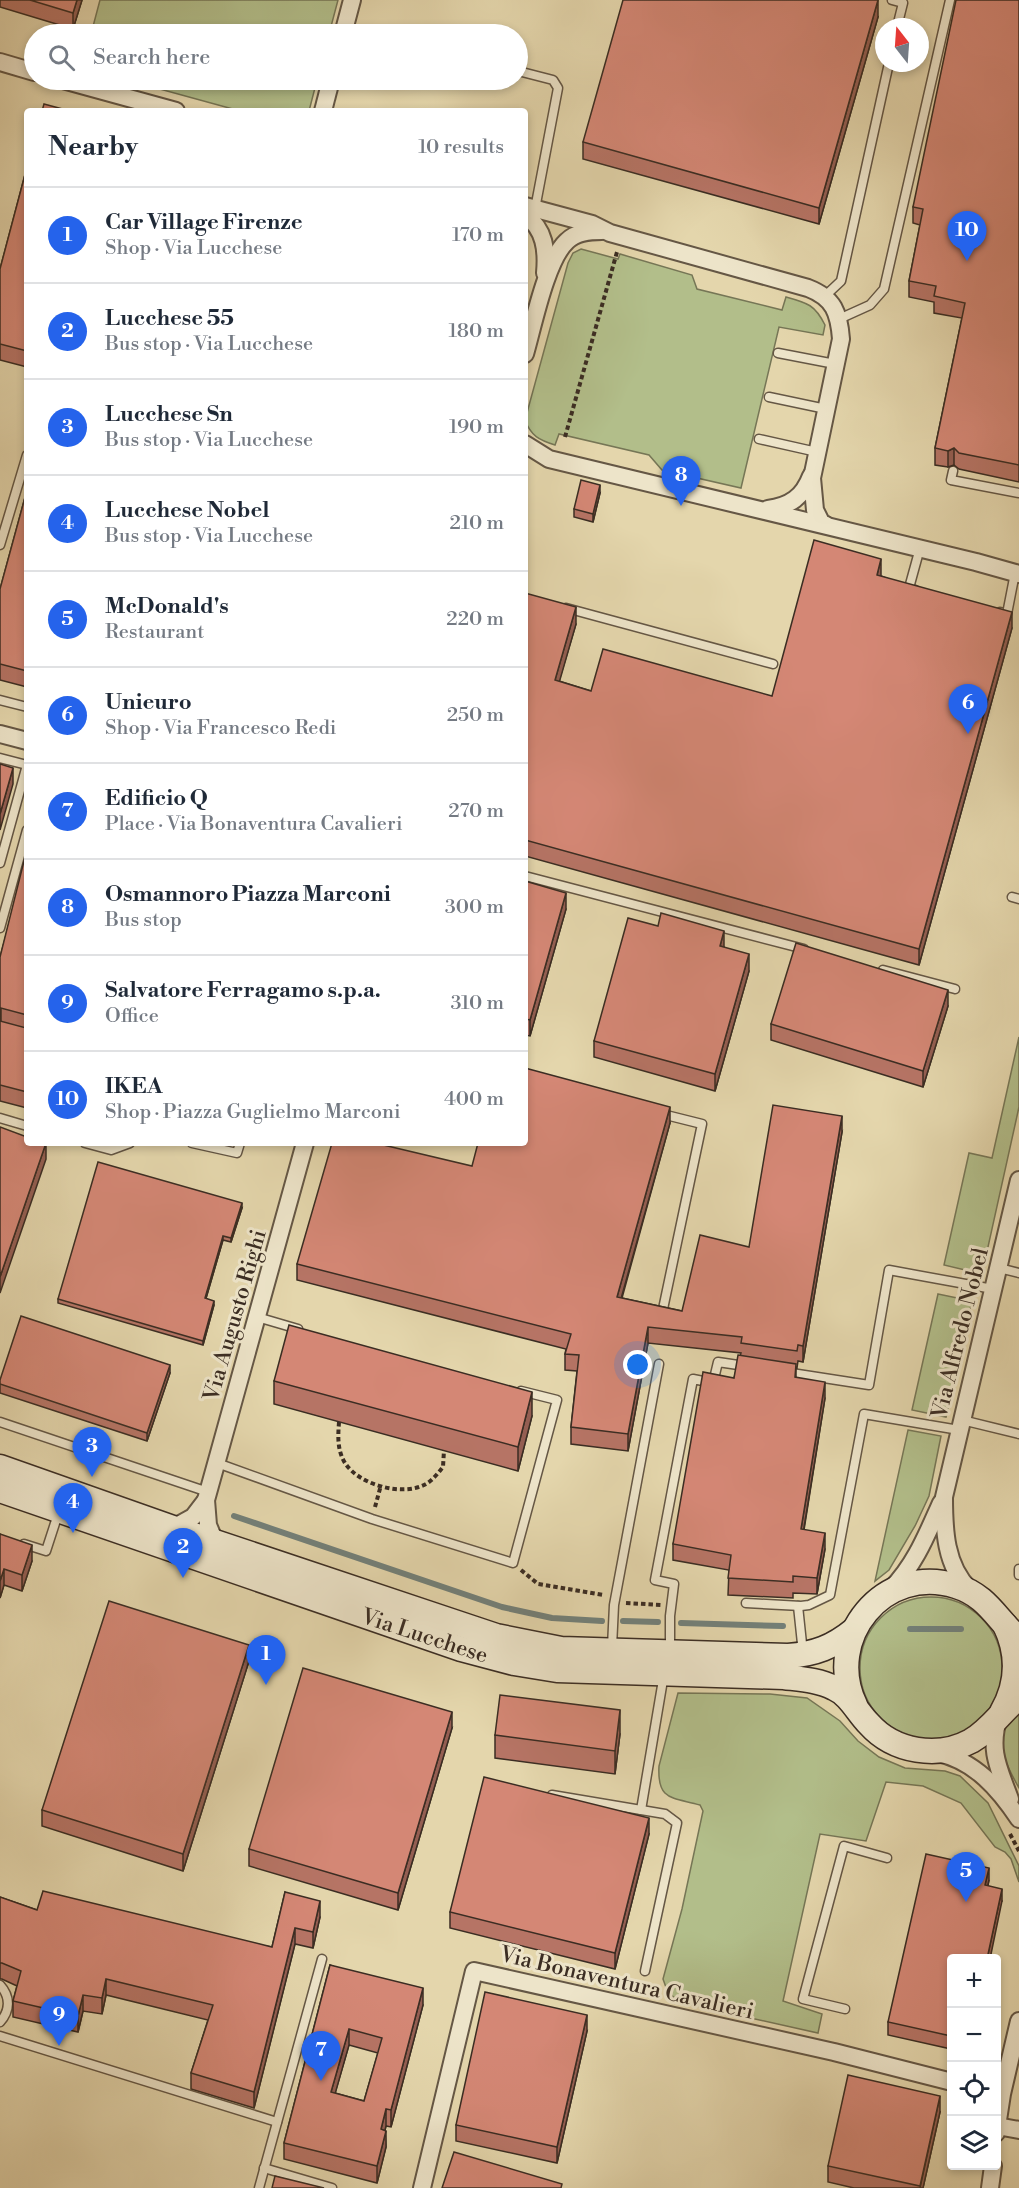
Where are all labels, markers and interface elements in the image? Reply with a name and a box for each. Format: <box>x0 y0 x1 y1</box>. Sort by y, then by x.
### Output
north arrow <box>875 18 929 72</box>
search box <box>24 24 528 90</box>
icon: search <box>45 41 78 74</box>
text: Search here <box>93 44 210 71</box>
text: Nearby <box>48 131 138 163</box>
text: 10 results <box>418 135 504 160</box>
text: Car Village Firenze <box>105 209 303 236</box>
pin: 10 <box>948 212 986 261</box>
text: 1 <box>63 223 72 248</box>
text: 170 m <box>452 223 504 248</box>
text: Shop · Via Lucchese <box>105 236 282 261</box>
text: Lucchese 55 <box>105 305 234 332</box>
text: 2 <box>61 319 74 344</box>
text: 180 m <box>449 319 504 344</box>
text: Bus stop · Via Lucchese <box>105 332 313 357</box>
text: Lucchese Sn <box>105 401 233 428</box>
text: 3 <box>61 415 74 440</box>
text: 190 m <box>449 415 504 440</box>
text: Bus stop · Via Lucchese <box>105 428 313 453</box>
pin: 8 <box>662 456 700 506</box>
text: Lucchese Nobel <box>105 497 269 524</box>
text: 4 <box>61 511 74 536</box>
text: 210 m <box>449 511 504 536</box>
text: Bus stop · Via Lucchese <box>105 524 313 549</box>
text: McDonald's <box>105 593 229 620</box>
text: 5 <box>61 607 74 632</box>
text: 220 m <box>446 607 504 632</box>
text: Restaurant <box>105 620 204 645</box>
pin: 6 <box>948 684 988 734</box>
text: Unieuro <box>105 689 192 716</box>
text: 6 <box>61 703 74 728</box>
text: 250 m <box>447 703 504 728</box>
text: Shop · Via Francesco Redi <box>105 716 336 741</box>
text: Edificio Q <box>105 785 208 812</box>
text: 7 <box>62 799 73 824</box>
text: 270 m <box>448 799 504 824</box>
text: Place · Via Bonaventura Cavalieri <box>105 812 403 837</box>
text: Osmannoro Piazza Marconi <box>105 881 391 908</box>
text: 8 <box>61 895 74 920</box>
text: 300 m <box>445 895 504 920</box>
text: Bus stop <box>105 908 182 933</box>
text: Salvatore Ferragamo s.p.a. <box>105 977 381 1004</box>
text: 9 <box>61 991 74 1016</box>
text: 310 m <box>451 991 504 1016</box>
text: Office <box>105 1004 159 1029</box>
text: IKEA <box>105 1073 162 1100</box>
text: 10 <box>56 1087 79 1112</box>
text: 400 m <box>444 1087 504 1112</box>
text: Shop · Piazza Guglielmo Marconi <box>105 1100 401 1125</box>
street label: Via Augusto Righi <box>198 1226 273 1405</box>
street label: Via Alfredo Nobel <box>926 1245 995 1423</box>
your location <box>623 1350 652 1379</box>
pin: 3 <box>72 1428 112 1477</box>
pin: 4 <box>54 1484 92 1533</box>
pin: 2 <box>164 1528 202 1578</box>
street label: Via Lucchese <box>357 1603 491 1670</box>
pin: 1 <box>246 1636 286 1685</box>
pin: 5 <box>946 1852 986 1902</box>
street label: Via Bonaventura Cavalieri <box>496 1941 756 2026</box>
map controls <box>947 1954 1001 2170</box>
button: + <box>947 1954 1001 2008</box>
pin: 9 <box>40 1996 78 2046</box>
button: − <box>947 2008 1001 2062</box>
pin: 7 <box>302 2032 340 2081</box>
button: locate <box>947 2062 1001 2116</box>
button: layers <box>947 2116 1001 2170</box>

